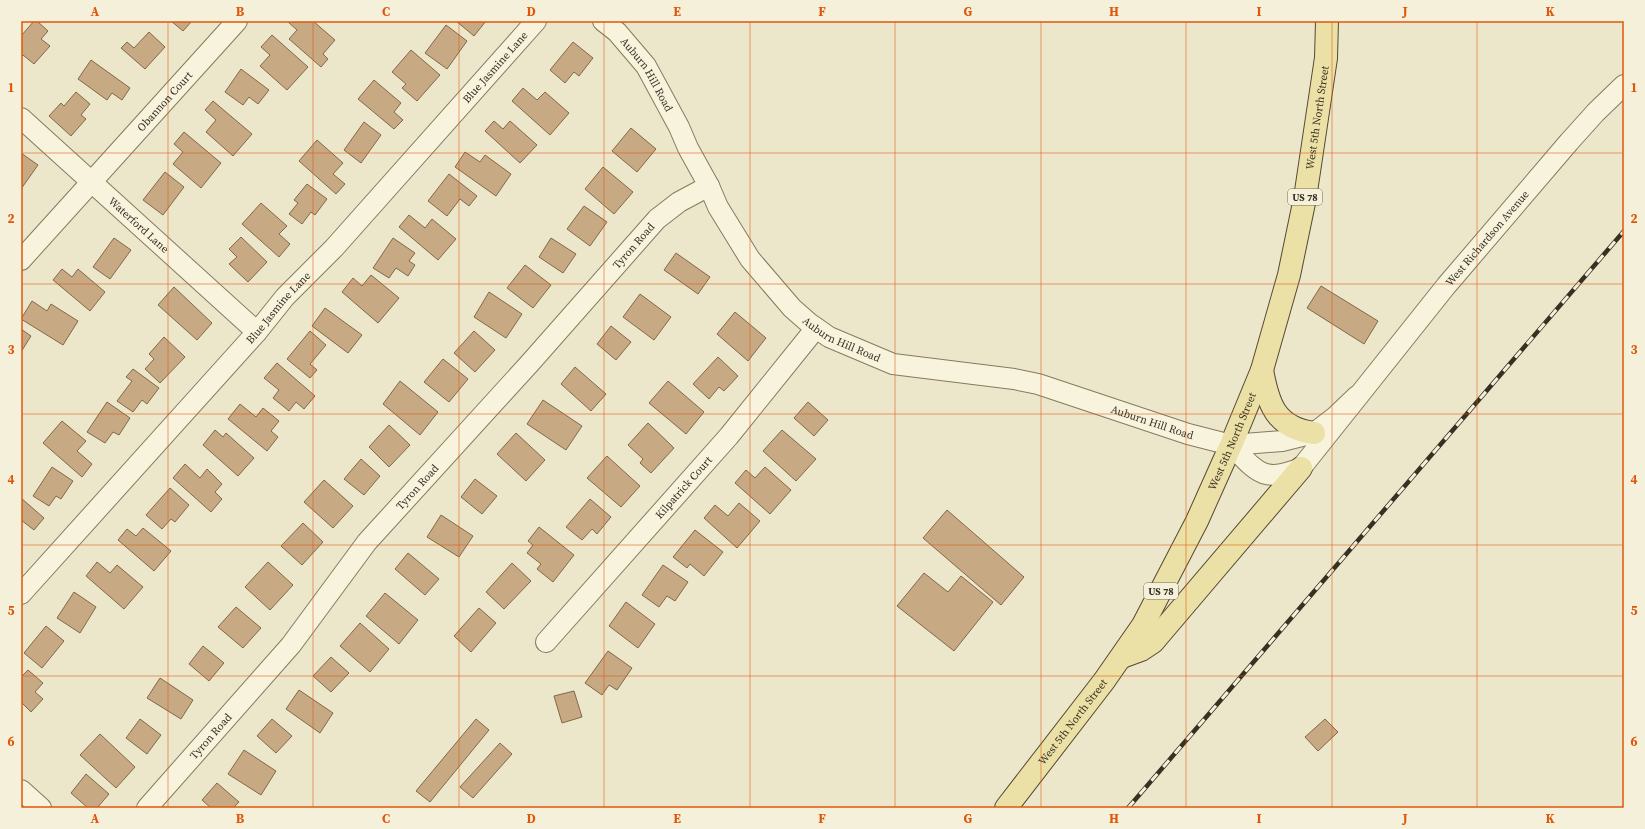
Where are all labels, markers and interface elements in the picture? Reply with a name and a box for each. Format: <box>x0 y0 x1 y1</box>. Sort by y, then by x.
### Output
text: A <box>91 3 100 20</box>
text: B <box>236 3 245 20</box>
text: C <box>382 3 390 20</box>
text: D <box>526 3 536 20</box>
text: E <box>673 3 681 20</box>
text: F <box>818 3 826 20</box>
text: G <box>964 3 973 20</box>
text: H <box>1109 3 1119 20</box>
text: I <box>1256 3 1262 20</box>
text: J <box>1401 3 1408 20</box>
text: K <box>1545 3 1555 20</box>
street label: Blue Jasmine Lane <box>460 28 532 106</box>
street label: Auburn Hill Road <box>617 34 677 115</box>
street label: West 5th North Street <box>1302 64 1333 171</box>
street label: Obannon Court <box>134 68 196 135</box>
text: 1 <box>7 79 15 96</box>
text: 1 <box>1630 79 1638 96</box>
street label: West Richardson Avenue <box>1442 187 1533 289</box>
road number: US 78 <box>1288 189 1322 205</box>
street label: Waterford Lane <box>105 194 172 257</box>
text: 2 <box>7 210 15 227</box>
text: 2 <box>1630 210 1638 227</box>
street label: Tyron Road <box>609 219 659 272</box>
street label: Blue Jasmine Lane <box>243 268 314 347</box>
street label: Auburn Hill Road <box>799 314 883 366</box>
text: 3 <box>7 341 15 358</box>
text: 3 <box>1630 341 1638 358</box>
street label: West 5th North Street <box>1205 390 1260 493</box>
street label: Auburn Hill Road <box>1109 402 1196 443</box>
street label: Kilpatrick Court <box>652 453 716 522</box>
street label: Tyron Road <box>393 461 443 513</box>
text: 4 <box>7 471 15 488</box>
text: 4 <box>1630 471 1638 488</box>
road number: US 78 <box>1144 583 1178 599</box>
text: 5 <box>7 602 15 619</box>
text: 5 <box>1630 602 1638 619</box>
street label: West 5th North Street <box>1035 676 1111 768</box>
street label: Tyron Road <box>187 710 236 763</box>
text: 6 <box>7 733 15 750</box>
text: 6 <box>1630 733 1638 750</box>
text: A <box>91 810 100 827</box>
text: B <box>236 810 245 827</box>
text: C <box>382 810 390 827</box>
text: D <box>526 810 536 827</box>
text: E <box>673 810 681 827</box>
text: F <box>818 810 826 827</box>
text: G <box>964 810 973 827</box>
text: H <box>1109 810 1119 827</box>
text: I <box>1256 810 1262 827</box>
text: J <box>1401 810 1408 827</box>
text: K <box>1545 810 1555 827</box>

